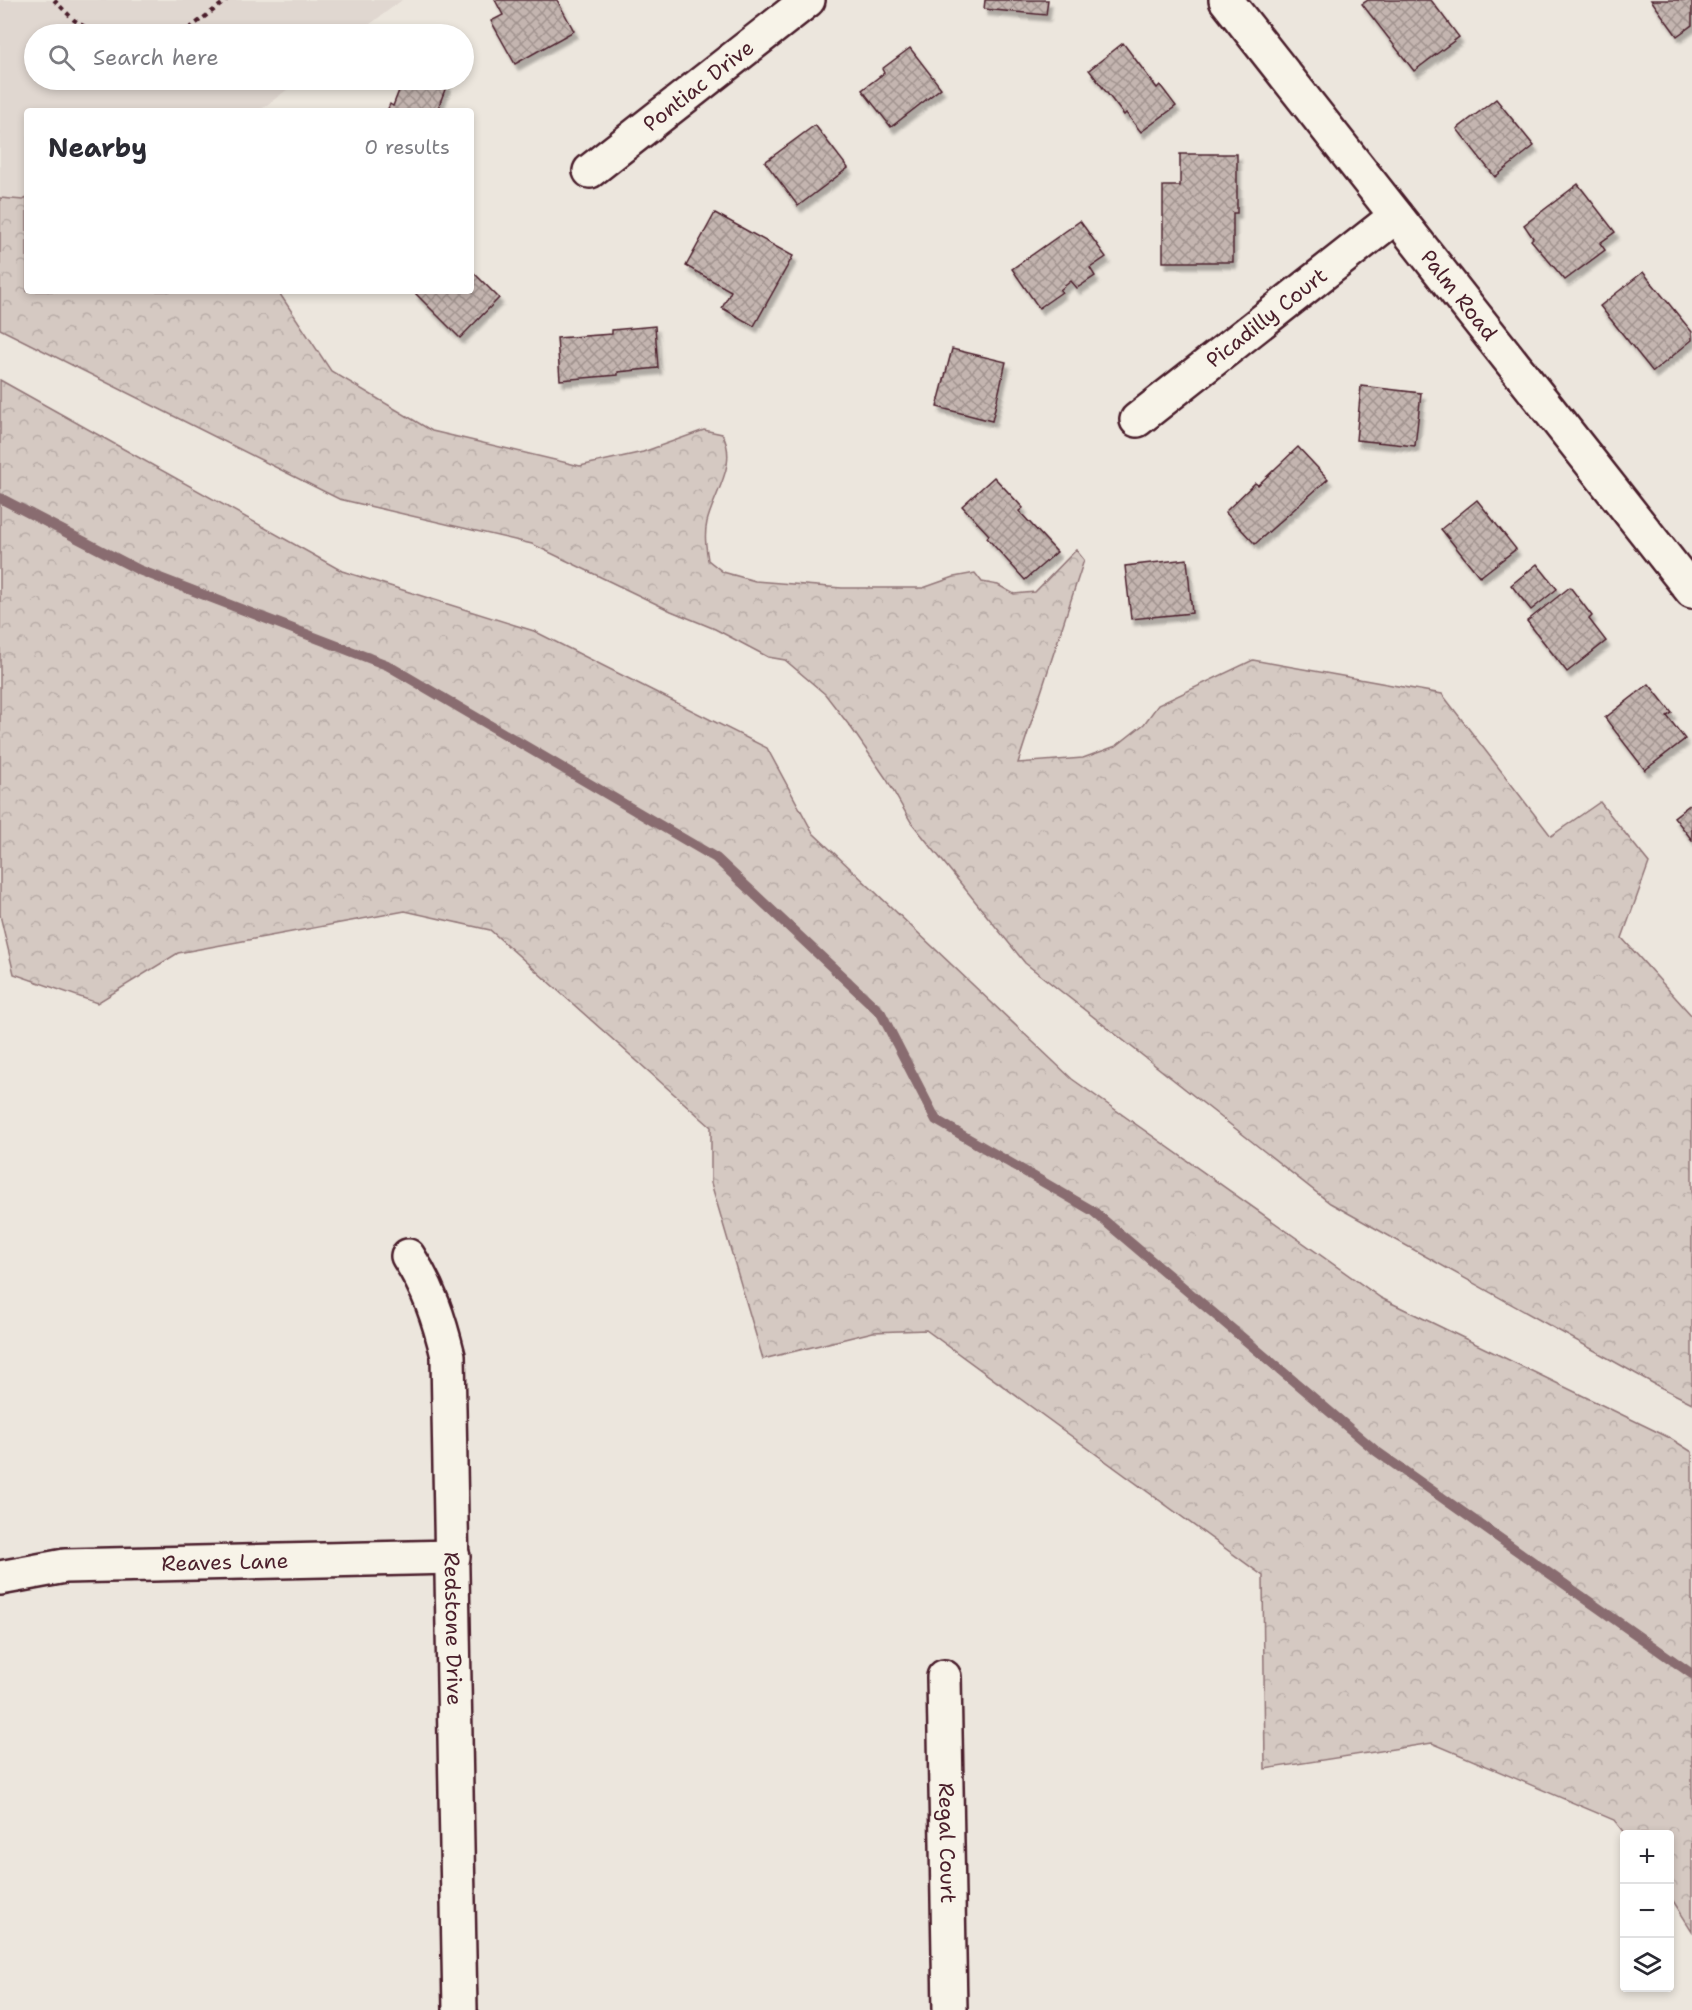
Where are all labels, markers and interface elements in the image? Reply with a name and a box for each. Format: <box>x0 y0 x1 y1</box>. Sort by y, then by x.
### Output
search box <box>24 24 474 90</box>
street label: Pontiac Drive <box>637 34 760 138</box>
icon: search <box>45 41 78 74</box>
text: Search here <box>93 43 219 72</box>
text: Nearby <box>48 130 147 165</box>
text: 0 results <box>364 134 450 160</box>
street label: Palm Road <box>1414 244 1503 347</box>
street label: Picadilly Court <box>1200 261 1333 374</box>
street label: Reaves Lane <box>161 1547 289 1578</box>
street label: Redstone Drive <box>438 1552 468 1706</box>
street label: Regal Court <box>932 1782 962 1904</box>
map controls <box>1620 1830 1674 1992</box>
button: + <box>1620 1830 1674 1884</box>
button: − <box>1620 1884 1674 1938</box>
button: layers <box>1620 1938 1674 1992</box>

